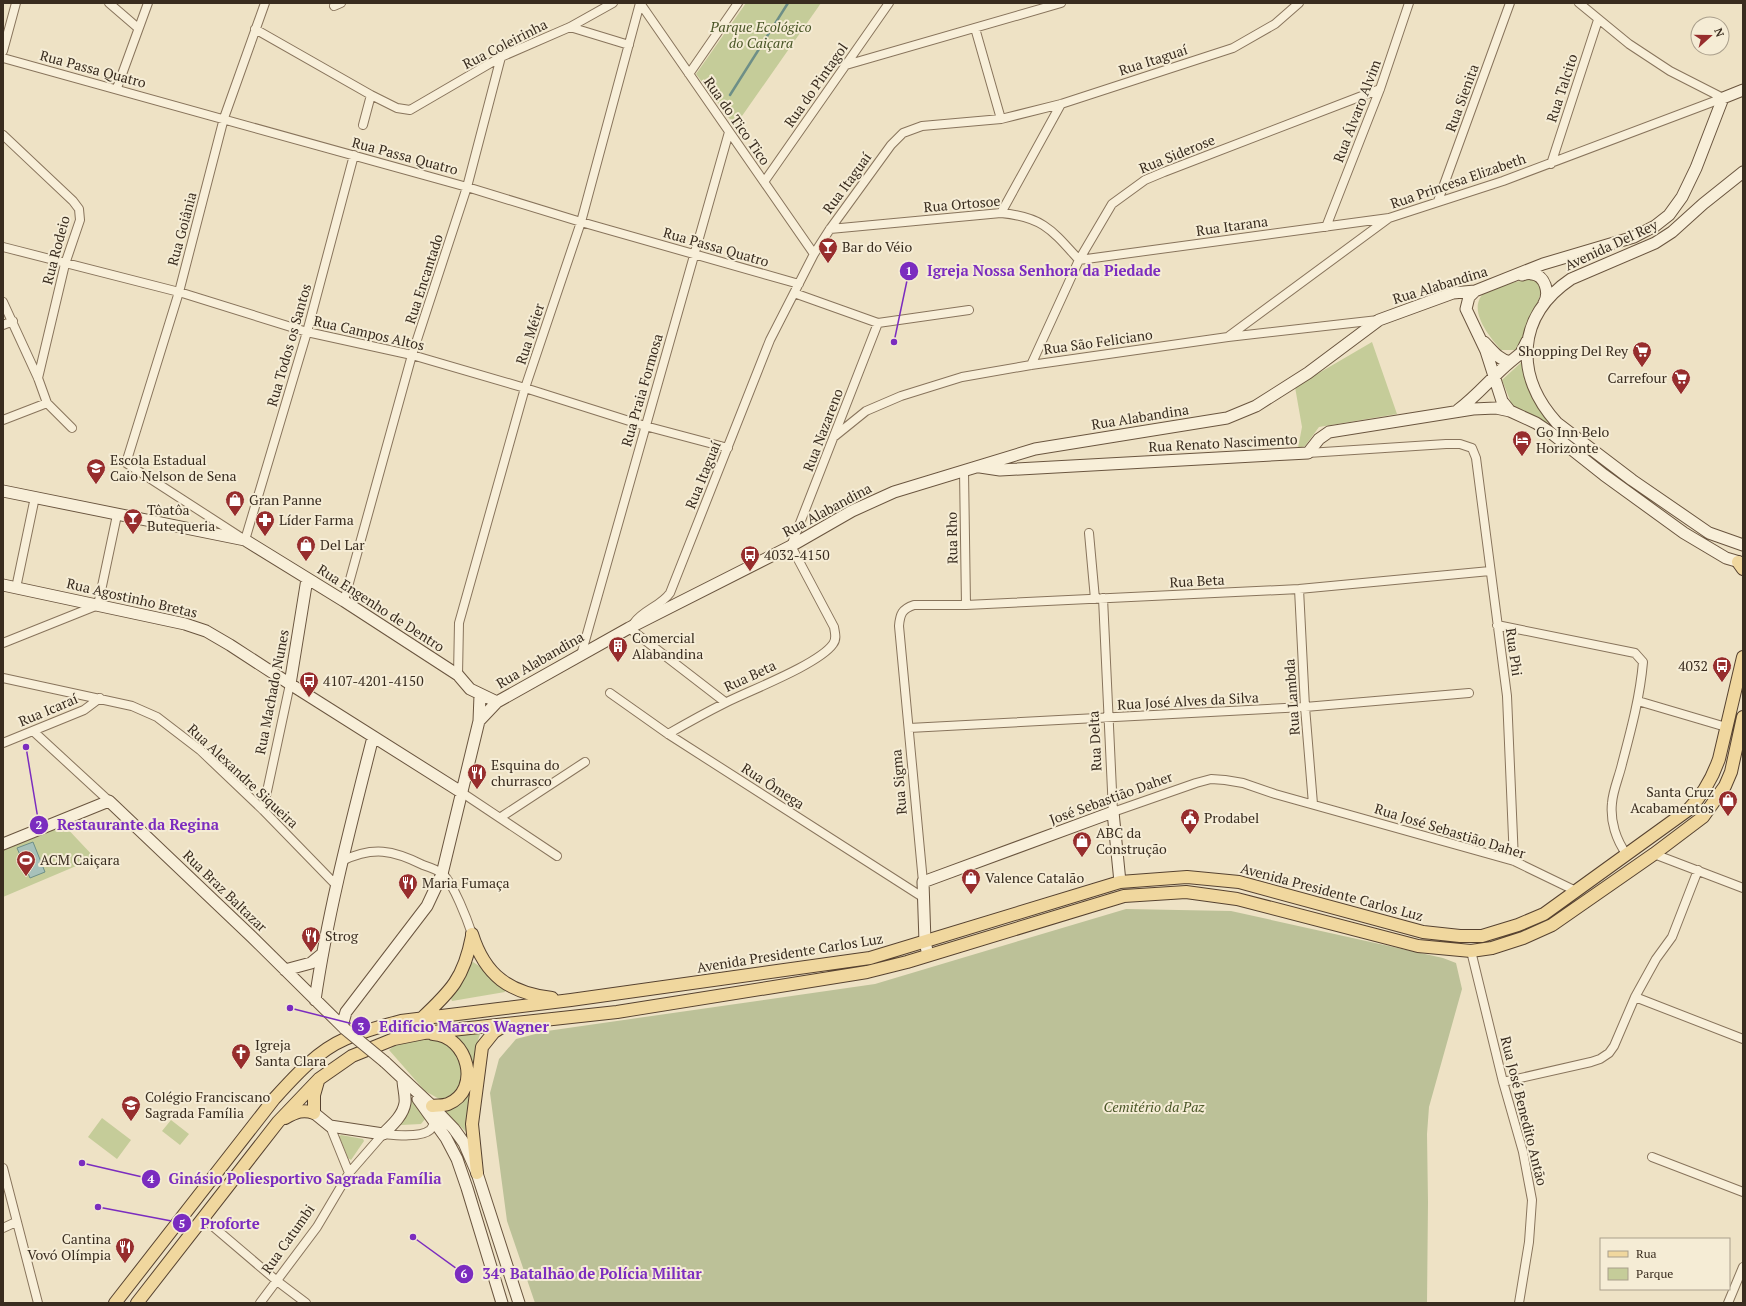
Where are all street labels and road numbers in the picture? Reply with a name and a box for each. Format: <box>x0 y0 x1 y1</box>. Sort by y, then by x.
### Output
street label: Rua Coleirinha <box>459 14 550 73</box>
street label: Rua do Pintagol <box>779 39 852 131</box>
street label: Rua Itaguaí <box>1116 39 1190 80</box>
street label: Rua Passa Quatro <box>38 45 149 92</box>
street label: Rua Talcito <box>1542 51 1582 124</box>
street label: Rua Álvaro Alvim <box>1328 57 1385 165</box>
street label: Rua Sienita <box>1440 61 1483 134</box>
street label: Rua do Tico Tico <box>700 73 775 169</box>
street label: Rua Siderose <box>1136 130 1218 177</box>
street label: Rua Passa Quatro <box>350 132 461 179</box>
street label: Rua Itaguaí <box>818 148 876 217</box>
street label: Rua Princesa Elizabeth <box>1388 148 1528 213</box>
street label: Rua Goiânia <box>163 190 200 268</box>
street label: Rua Ortosoe <box>923 191 1001 216</box>
street label: Rua Itarana <box>1195 211 1269 240</box>
street label: Rua Rodeio <box>37 213 74 286</box>
street label: Avenida Del Rey <box>1561 214 1661 274</box>
street label: Rua Passa Quatro <box>661 222 771 271</box>
street label: Rua Encantado <box>400 231 447 326</box>
street label: Rua Alabandina <box>1390 261 1490 308</box>
street label: Rua Todos os Santos <box>262 281 315 409</box>
street label: Rua Méier <box>511 300 549 367</box>
street label: Rua Campos Altos <box>312 311 426 355</box>
street label: Rua São Feliciano <box>1042 324 1154 359</box>
street label: Rua Praia Formosa <box>616 331 667 449</box>
street label: Rua Nazareno <box>798 386 847 474</box>
street label: Rua Alabandina <box>1090 399 1190 434</box>
street label: Rua Renato Nascimento <box>1148 429 1298 456</box>
street label: Rua Itaguaí <box>680 437 725 511</box>
street label: Rua Alabandina <box>779 478 875 541</box>
street label: Rua Rho <box>942 511 961 564</box>
street label: Rua Engenho de Dentro <box>314 559 449 656</box>
street label: Rua Beta <box>1169 570 1225 591</box>
street label: Rua Agostinho Bretas <box>65 573 199 622</box>
street label: Rua Alabandina <box>492 627 587 692</box>
street label: Rua Phi <box>1502 627 1527 677</box>
street label: Rua Machado Nunes <box>250 628 293 756</box>
street label: Rua Beta <box>721 655 779 696</box>
street label: Rua Lambda <box>1279 658 1304 736</box>
street label: Rua José Alves da Silva <box>1117 687 1259 714</box>
street label: Rua Icaraí <box>15 688 81 731</box>
street label: Rua Delta <box>1083 710 1106 772</box>
street label: Rua Alexandre Siqueira <box>184 719 303 832</box>
street label: Rua Sigma <box>886 749 911 816</box>
street label: Rua Ômega <box>738 758 808 813</box>
street label: José Sebastião Daher <box>1047 766 1176 829</box>
street label: Rua José Sebastião Daher <box>1372 798 1529 863</box>
street label: Rua Braz Baltazar <box>179 846 272 936</box>
street label: Avenida Presidente Carlos Luz <box>1239 858 1426 925</box>
street label: Avenida Presidente Carlos Luz <box>695 928 885 977</box>
street label: Rua José Benedito Antão <box>1497 1034 1552 1188</box>
street label: Rua Catumbi <box>257 1200 319 1277</box>

